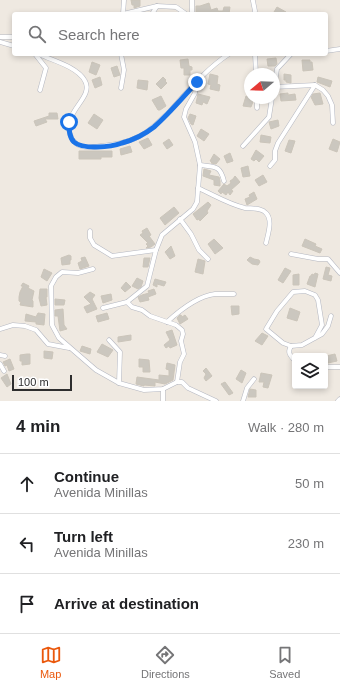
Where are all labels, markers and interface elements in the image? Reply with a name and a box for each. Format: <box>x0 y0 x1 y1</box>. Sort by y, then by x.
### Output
search box <box>12 12 328 56</box>
icon: search <box>26 23 48 45</box>
text: Search here <box>58 26 140 43</box>
north arrow <box>244 68 280 104</box>
route end <box>188 73 206 91</box>
route start <box>60 113 78 131</box>
map controls <box>292 353 328 389</box>
button: layers <box>292 353 328 389</box>
scale bar <box>12 373 72 392</box>
text: 100 m <box>18 376 49 388</box>
text: 4 min <box>16 417 60 436</box>
text: Walk · 280 m <box>248 420 324 435</box>
text: Continue <box>54 468 119 485</box>
icon: ahead <box>16 473 38 495</box>
text: 50 m <box>295 476 324 491</box>
text: Avenida Minillas <box>54 485 148 500</box>
text: Turn left <box>54 528 113 545</box>
icon: left <box>16 533 38 555</box>
text: 230 m <box>288 536 324 551</box>
text: Avenida Minillas <box>54 545 148 560</box>
icon: arrive <box>16 593 38 615</box>
text: Arrive at destination <box>54 595 199 612</box>
tab: Map <box>40 644 62 680</box>
tab: Directions <box>141 644 190 680</box>
tab: Saved <box>269 644 300 680</box>

